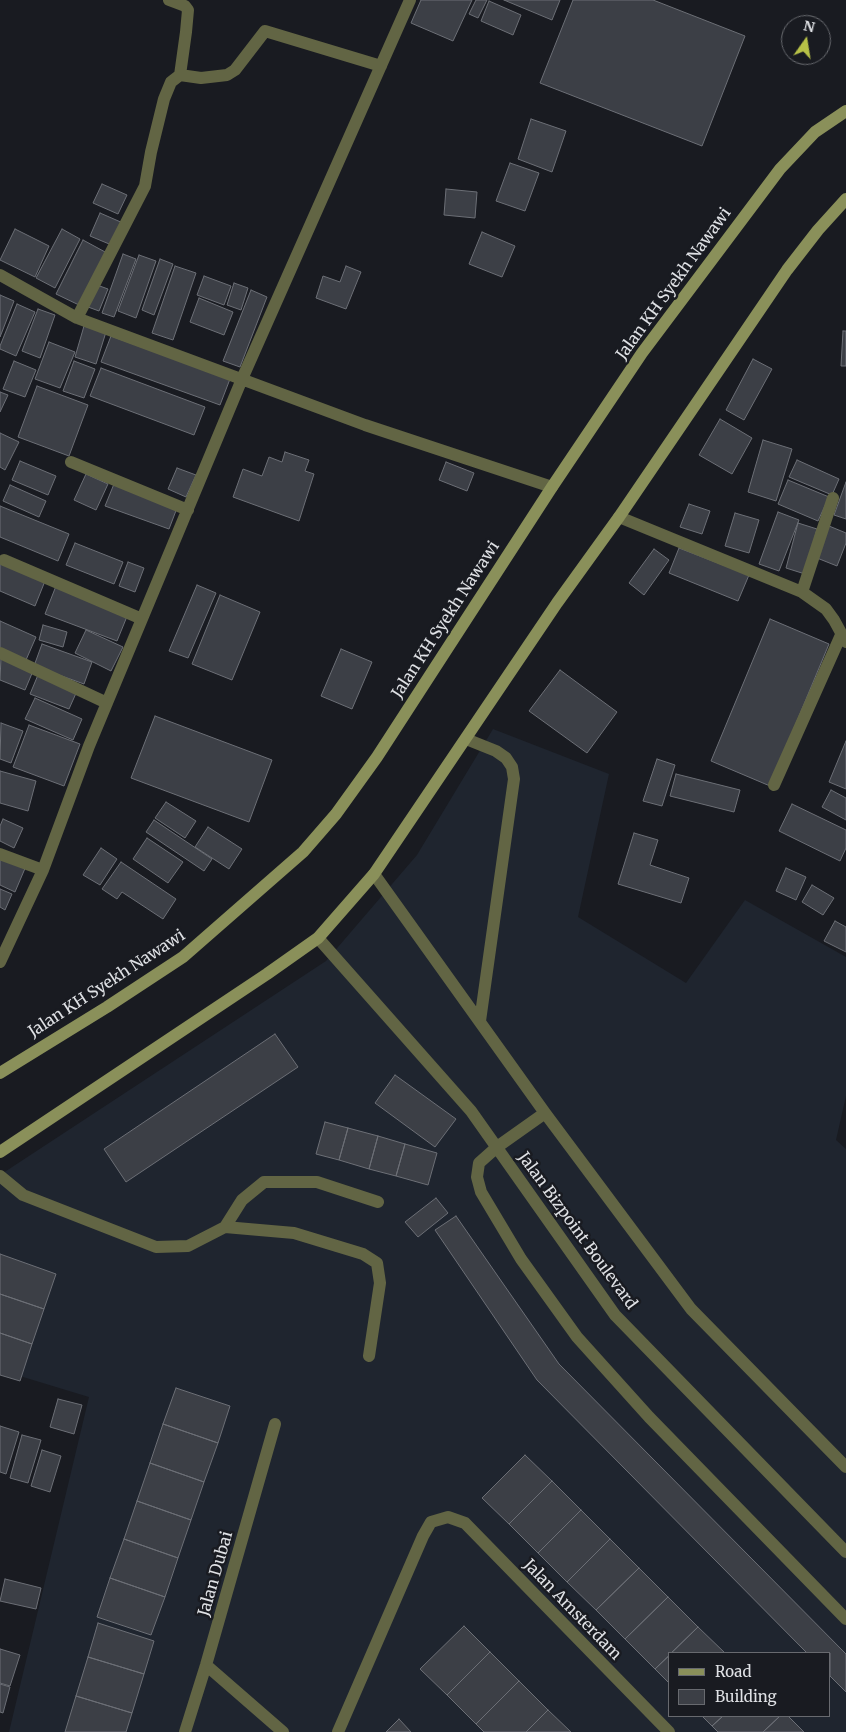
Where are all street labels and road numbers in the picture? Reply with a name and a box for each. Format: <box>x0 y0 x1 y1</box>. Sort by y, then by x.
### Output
street label: Jalan KH Syekh Nawawi <box>612 204 736 364</box>
street label: Jalan KH Syekh Nawawi <box>388 538 504 702</box>
street label: Jalan KH Syekh Nawawi <box>25 926 189 1042</box>
street label: Jalan Bizpoint Boulevard <box>514 1149 640 1313</box>
street label: Jalan Dubai <box>195 1529 237 1619</box>
street label: Jalan Amsterdam <box>519 1556 625 1664</box>

